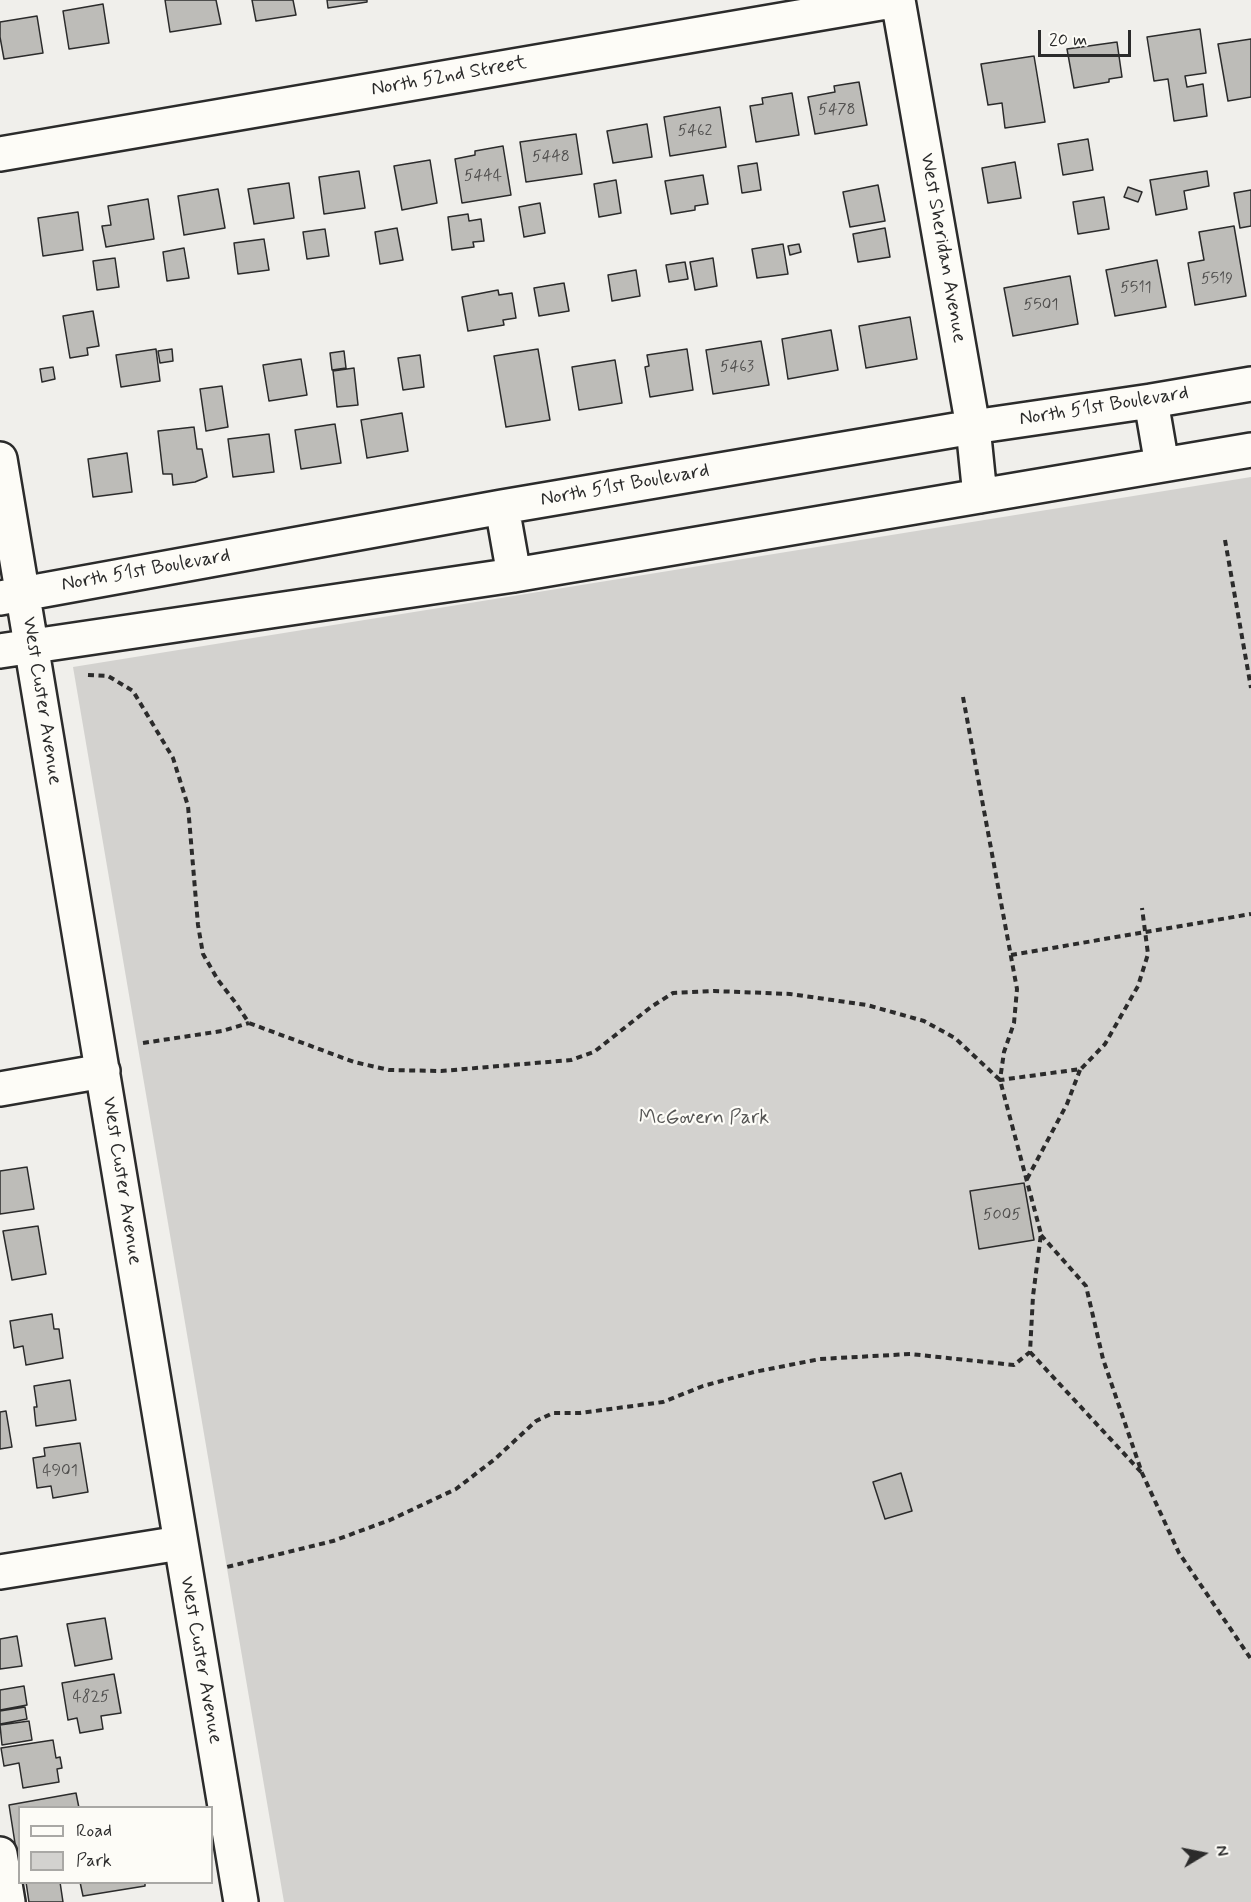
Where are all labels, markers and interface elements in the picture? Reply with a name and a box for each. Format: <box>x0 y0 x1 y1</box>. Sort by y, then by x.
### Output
scale bar <box>1041 18 1134 56</box>
text: 20 m <box>1049 28 1087 52</box>
street label: North 52nd Street <box>370 52 528 102</box>
house number: 5478 <box>818 101 856 121</box>
house number: 5462 <box>678 122 712 142</box>
house number: 5448 <box>532 148 570 168</box>
street label: West Sheridan Avenue <box>914 151 970 345</box>
house number: 5444 <box>464 167 502 187</box>
house number: 5519 <box>1201 270 1233 290</box>
house number: 5511 <box>1120 279 1152 299</box>
house number: 5501 <box>1024 296 1058 316</box>
house number: 5463 <box>720 358 754 378</box>
street label: North 51st Boulevard <box>1018 382 1190 432</box>
street label: North 51st Boulevard <box>539 459 711 513</box>
street label: North 51st Boulevard <box>60 544 232 598</box>
street label: West Custer Avenue <box>16 615 66 787</box>
street label: West Custer Avenue <box>96 1095 146 1267</box>
park label: McGovern Park <box>639 1107 769 1131</box>
house number: 5005 <box>983 1206 1021 1226</box>
house number: 4901 <box>42 1462 78 1482</box>
street label: West Custer Avenue <box>173 1574 227 1746</box>
house number: 4825 <box>72 1688 110 1708</box>
legend <box>18 1806 213 1884</box>
text: Road <box>76 1819 112 1843</box>
north arrow <box>1173 1824 1233 1884</box>
text: N <box>1210 1844 1232 1858</box>
text: Park <box>76 1849 112 1873</box>

